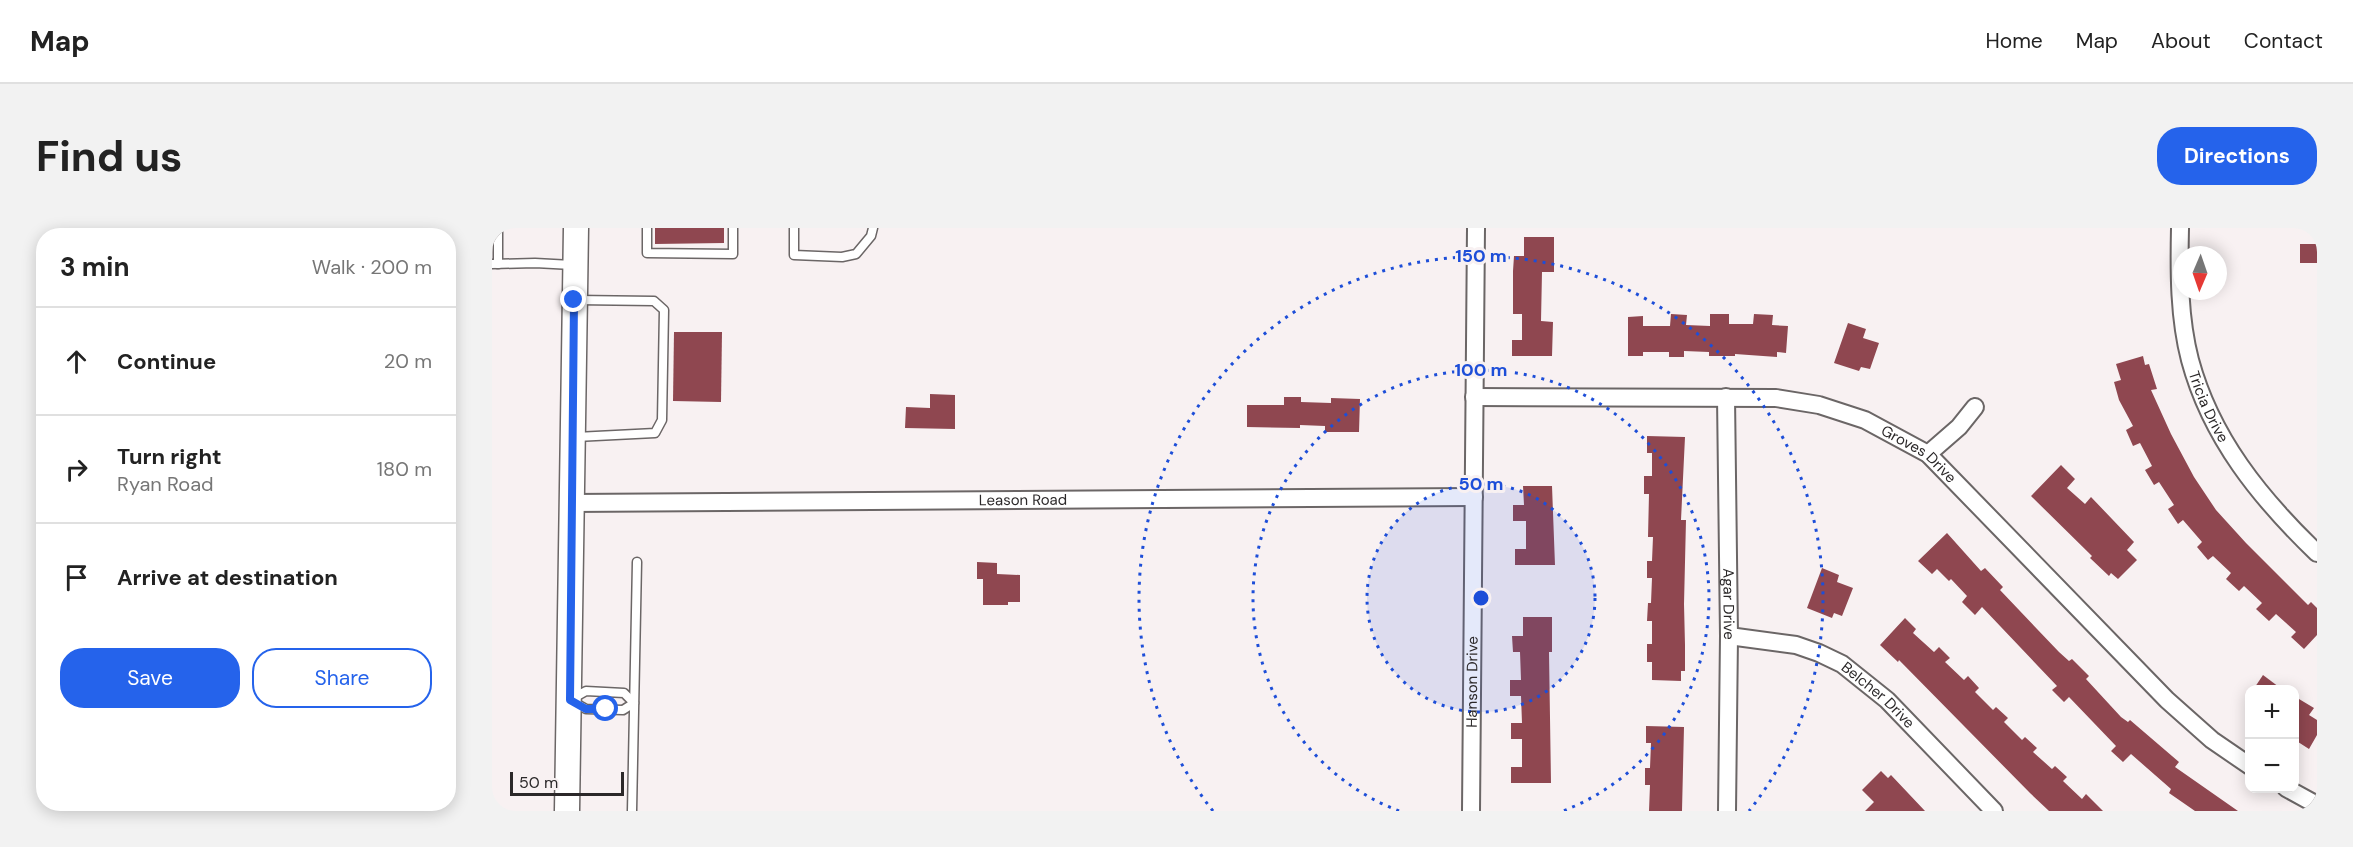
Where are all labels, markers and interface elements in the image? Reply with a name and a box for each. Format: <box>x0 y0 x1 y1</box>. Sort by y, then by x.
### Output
text: Map <box>30 23 90 60</box>
text: Home <box>1985 27 2043 55</box>
text: Map <box>2076 27 2118 55</box>
text: About <box>2151 27 2211 55</box>
text: Contact <box>2244 27 2323 55</box>
button: Directions <box>2157 127 2317 185</box>
text: Find us <box>36 129 182 184</box>
text: 150 m <box>1455 244 1507 268</box>
north arrow <box>2173 246 2227 300</box>
text: 3 min <box>60 250 129 284</box>
text: Walk · 200 m <box>312 254 432 280</box>
route end <box>560 286 586 312</box>
icon: ahead <box>60 345 93 378</box>
text: Continue <box>117 347 216 376</box>
text: 20 m <box>384 348 432 374</box>
text: 100 m <box>1454 358 1508 382</box>
street label: Tricia Drive <box>2184 368 2233 446</box>
street label: Groves Drive <box>1878 421 1961 487</box>
text: Turn right <box>117 442 222 471</box>
icon: right <box>60 453 93 486</box>
text: 180 m <box>377 456 432 482</box>
text: Ryan Road <box>117 471 214 497</box>
text: 50 m <box>1458 472 1504 496</box>
street label: Leason Road <box>979 490 1067 510</box>
icon: arrive <box>60 561 93 594</box>
text: Arrive at destination <box>117 563 338 592</box>
street label: Agar Drive <box>1718 568 1739 640</box>
centre of rings <box>1471 588 1491 608</box>
street label: Hanson Drive <box>1462 636 1482 728</box>
button: Save <box>60 648 240 708</box>
button: Share <box>252 648 432 708</box>
street label: Belcher Drive <box>1837 657 1919 733</box>
map controls <box>2245 685 2299 793</box>
button: + <box>2245 685 2299 739</box>
route start <box>592 695 618 721</box>
button: − <box>2245 739 2299 793</box>
scale bar <box>510 769 624 796</box>
text: 50 m <box>519 772 558 793</box>

